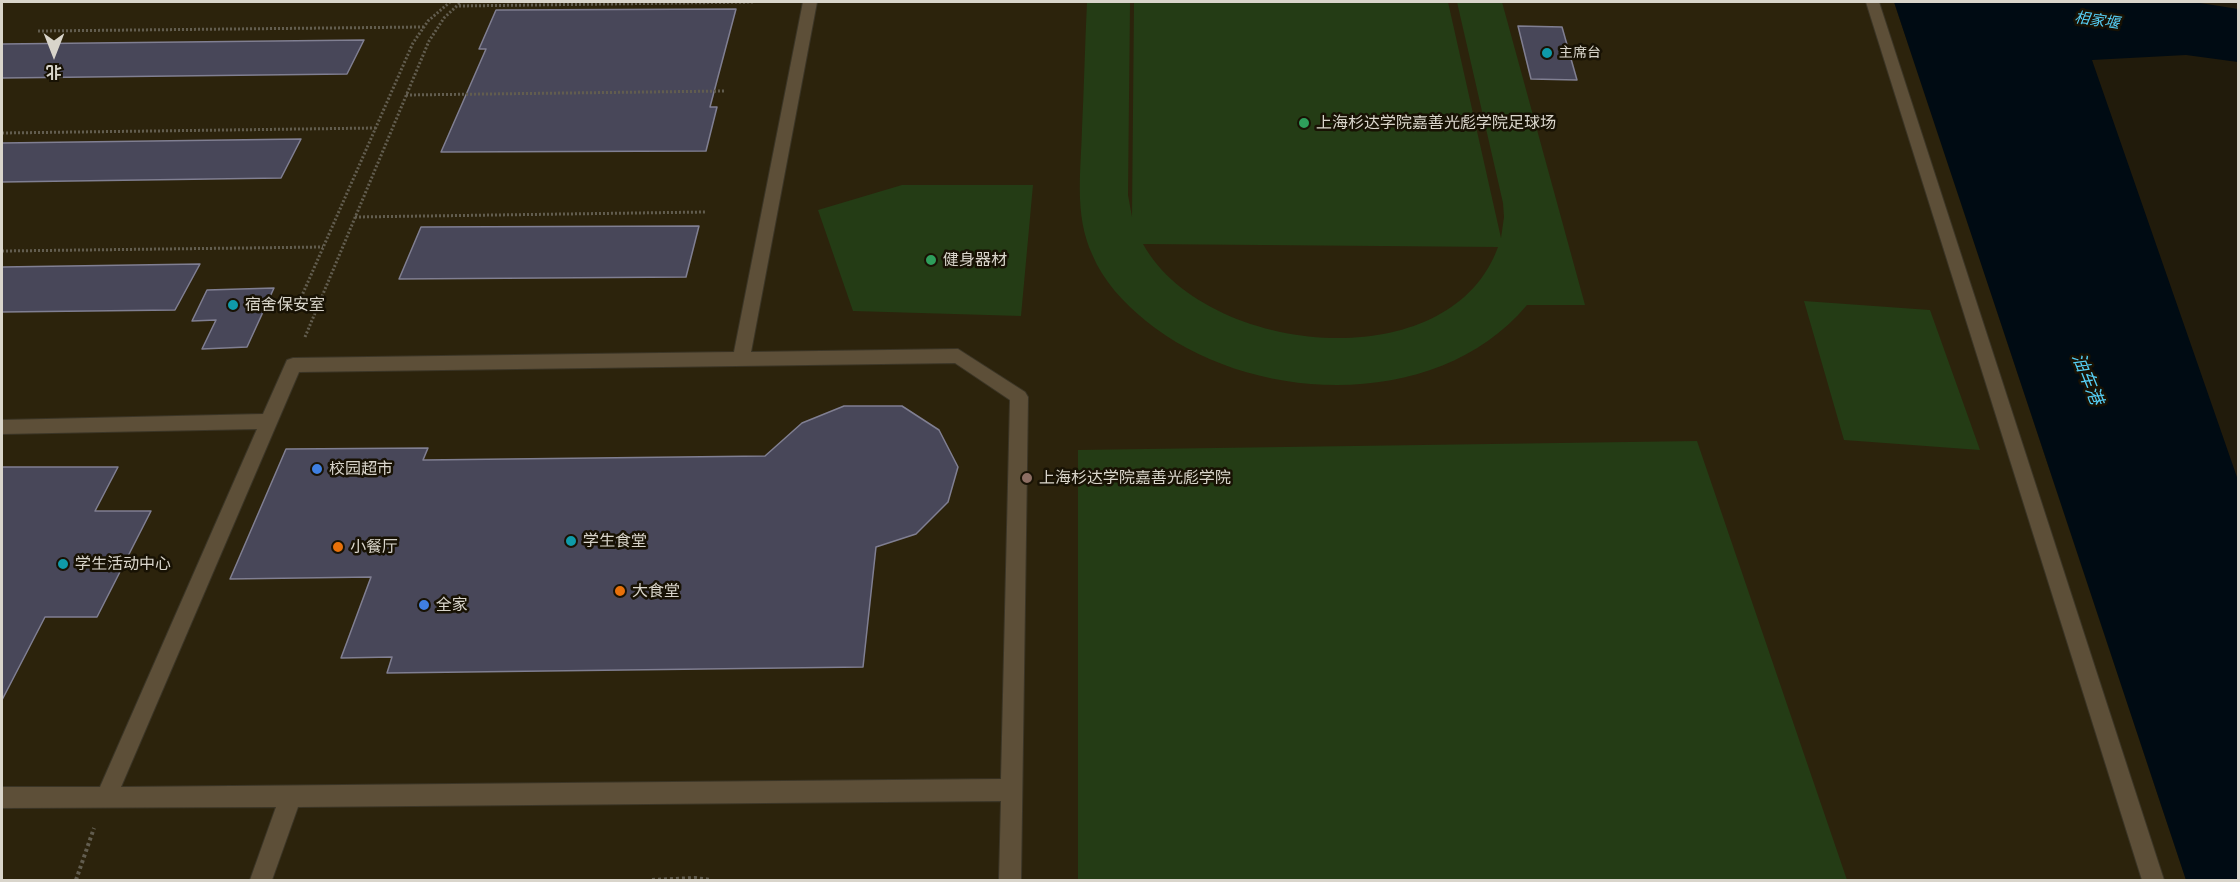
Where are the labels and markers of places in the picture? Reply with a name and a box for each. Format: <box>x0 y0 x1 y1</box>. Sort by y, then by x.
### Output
place label: 主席台 <box>1559 45 1601 61</box>
marker: 主席台 <box>1540 46 1554 60</box>
place label: 上海杉达学院嘉善光彪学院足球场 <box>1316 113 1556 133</box>
marker: 上海杉达学院嘉善光彪学院足球场 <box>1297 116 1311 130</box>
place label: 健身器材 <box>943 250 1007 270</box>
marker: 健身器材 <box>924 253 938 267</box>
place label: 宿舍保安室 <box>245 295 325 315</box>
marker: 宿舍保安室 <box>226 298 240 312</box>
place label: 校园超市 <box>329 459 393 479</box>
marker: 校园超市 <box>310 462 324 476</box>
place label: 上海杉达学院嘉善光彪学院 <box>1039 468 1231 488</box>
marker: 上海杉达学院嘉善光彪学院 <box>1020 471 1034 485</box>
place label: 学生食堂 <box>583 531 647 551</box>
marker: 学生食堂 <box>564 534 578 548</box>
place label: 小餐厅 <box>350 537 398 557</box>
marker: 小餐厅 <box>331 540 345 554</box>
place label: 学生活动中心 <box>75 554 171 574</box>
marker: 学生活动中心 <box>56 557 70 571</box>
place label: 大食堂 <box>632 581 680 601</box>
marker: 大食堂 <box>613 584 627 598</box>
place label: 全家 <box>436 595 468 615</box>
marker: 全家 <box>417 598 431 612</box>

